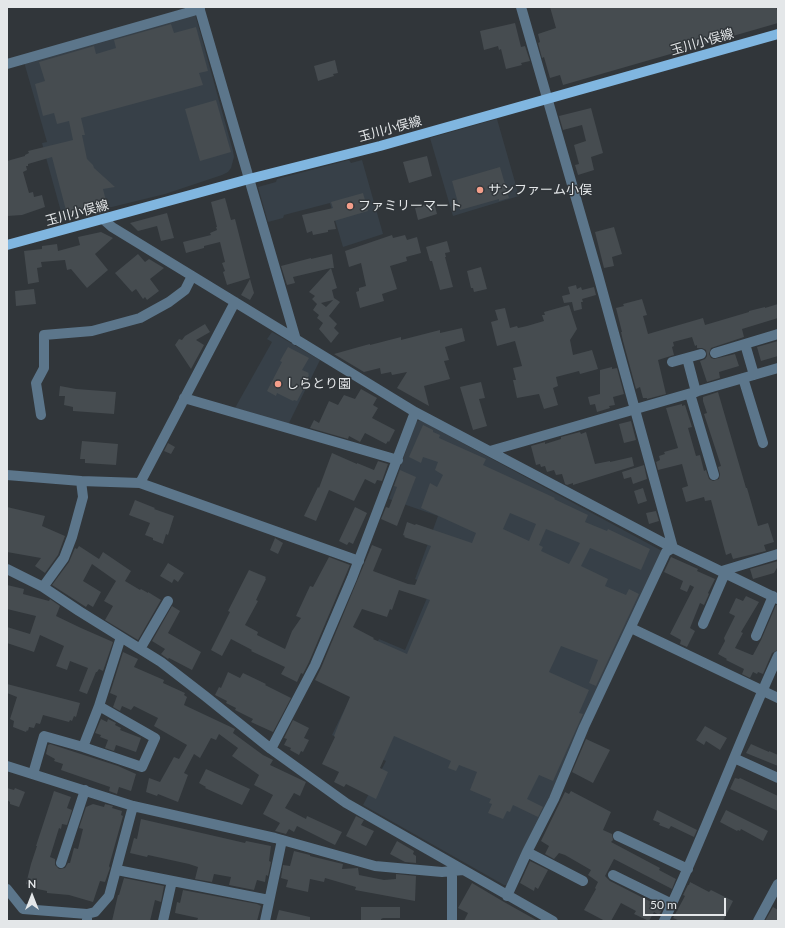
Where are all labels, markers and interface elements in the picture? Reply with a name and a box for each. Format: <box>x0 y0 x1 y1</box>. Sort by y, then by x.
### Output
street label: 玉川小俣線 <box>669 26 735 58</box>
street label: 玉川小俣線 <box>357 113 423 145</box>
place label: サンファーム小俣 <box>488 182 592 198</box>
marker: サンファーム小俣 <box>475 185 485 195</box>
street label: 玉川小俣線 <box>44 197 110 229</box>
place label: ファミリーマート <box>358 198 462 214</box>
marker: ファミリーマート <box>345 201 355 211</box>
place label: しらとり園 <box>286 376 351 392</box>
marker: しらとり園 <box>273 379 283 389</box>
north arrow <box>12 876 52 916</box>
text: N <box>28 877 36 890</box>
scale bar <box>645 890 728 916</box>
text: 50 m <box>650 897 677 912</box>

